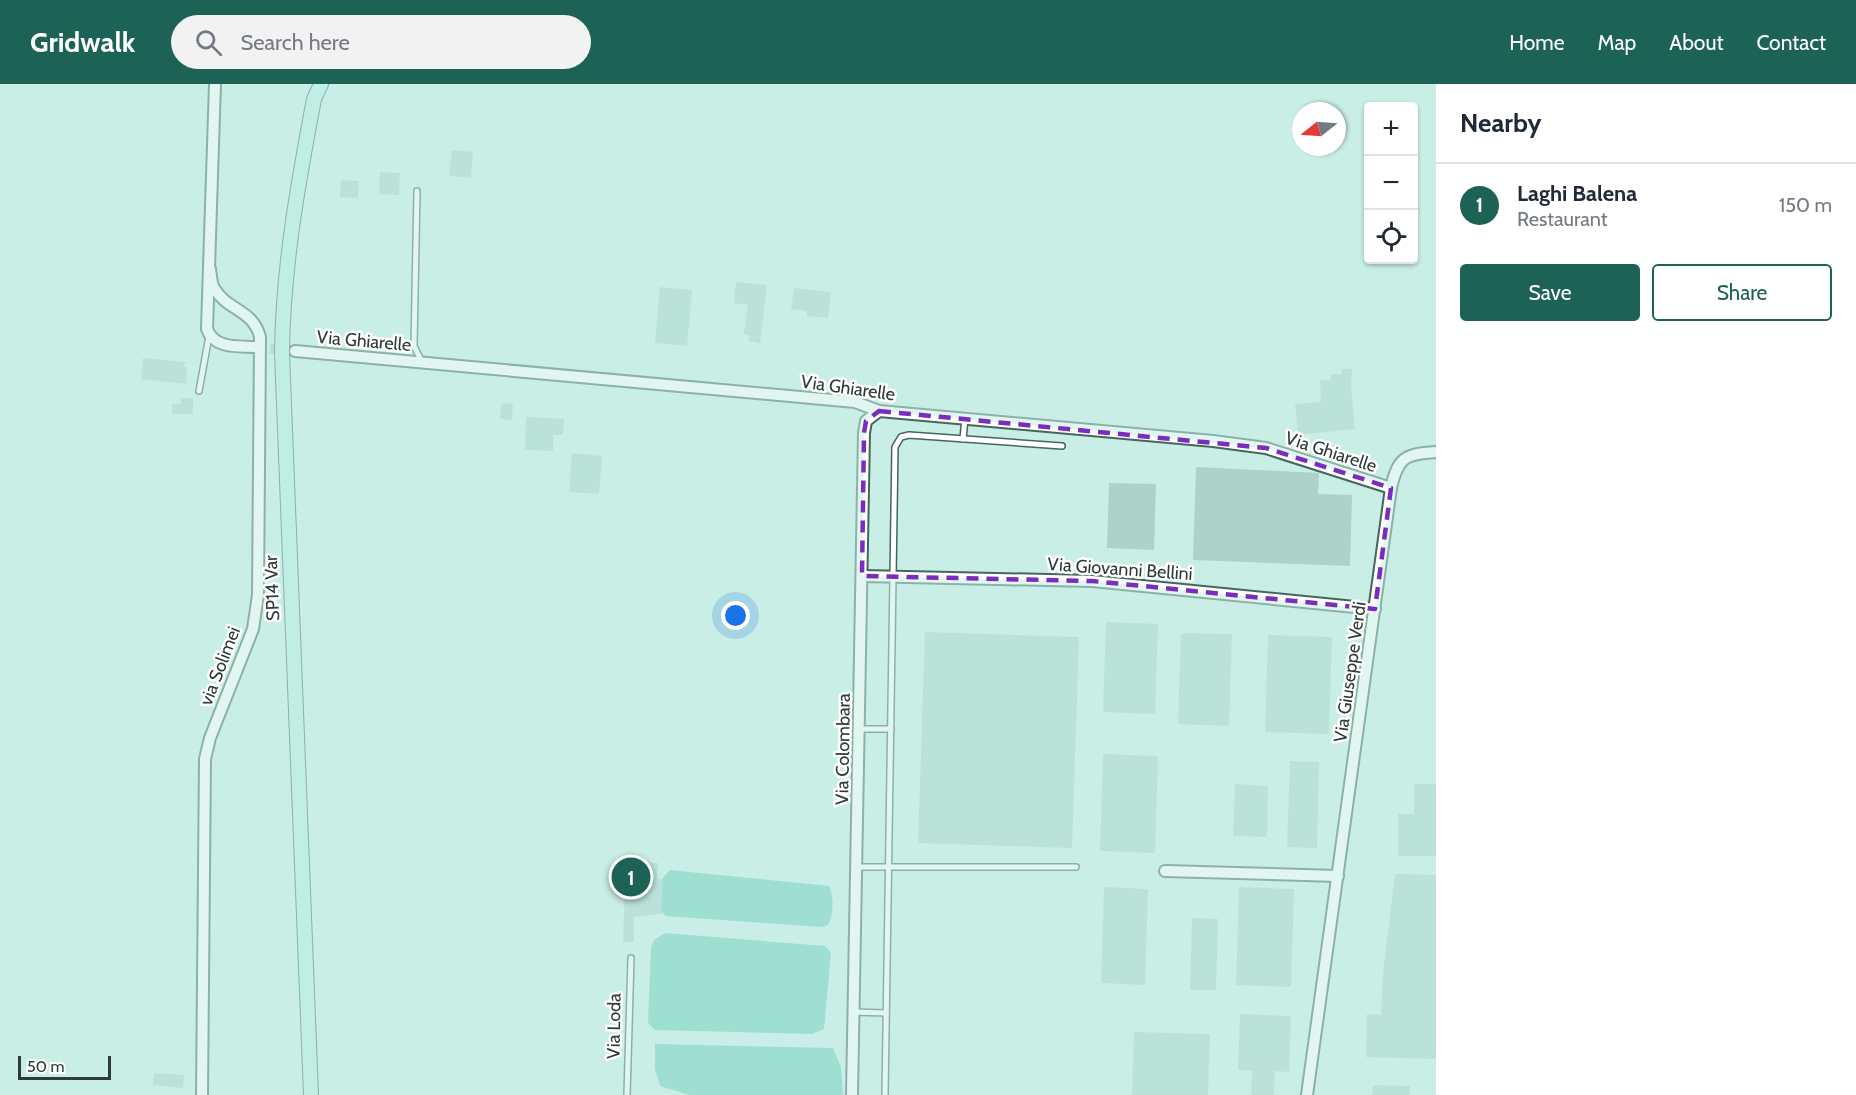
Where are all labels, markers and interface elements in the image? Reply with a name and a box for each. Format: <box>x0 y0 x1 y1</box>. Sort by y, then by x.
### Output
search box <box>171 15 591 69</box>
text: Gridwalk <box>30 25 135 59</box>
icon: search <box>192 26 225 59</box>
text: Search here <box>240 29 350 56</box>
text: Home <box>1509 30 1565 55</box>
text: Map <box>1598 30 1636 55</box>
text: About <box>1669 30 1723 55</box>
text: Contact <box>1756 30 1826 55</box>
north arrow <box>1292 102 1346 156</box>
map controls <box>1364 102 1418 264</box>
button: + <box>1364 102 1418 156</box>
text: Nearby <box>1460 107 1541 139</box>
button: − <box>1364 156 1418 210</box>
text: Laghi Balena <box>1517 180 1637 207</box>
text: 1 <box>1476 193 1483 217</box>
text: 150 m <box>1779 193 1832 217</box>
text: Restaurant <box>1517 207 1608 231</box>
button: locate <box>1364 210 1418 264</box>
button: Save <box>1460 264 1640 321</box>
button: Share <box>1652 264 1832 321</box>
street label: Via Ghiarelle <box>316 326 412 356</box>
street label: Via Ghiarelle <box>800 371 896 405</box>
street label: Via Ghiarelle <box>1283 427 1379 477</box>
street label: Via Giovanni Bellini <box>1047 553 1193 585</box>
street label: SP14 Var <box>260 554 284 621</box>
street label: Via Giuseppe Verdi <box>1329 600 1371 744</box>
your location <box>721 601 750 630</box>
street label: via Solimei <box>195 623 245 709</box>
street label: Via Colombara <box>831 693 855 805</box>
pin: 1 <box>612 854 650 900</box>
street label: Via Loda <box>602 993 626 1059</box>
scale bar <box>18 1053 111 1080</box>
text: 50 m <box>27 1057 64 1076</box>

